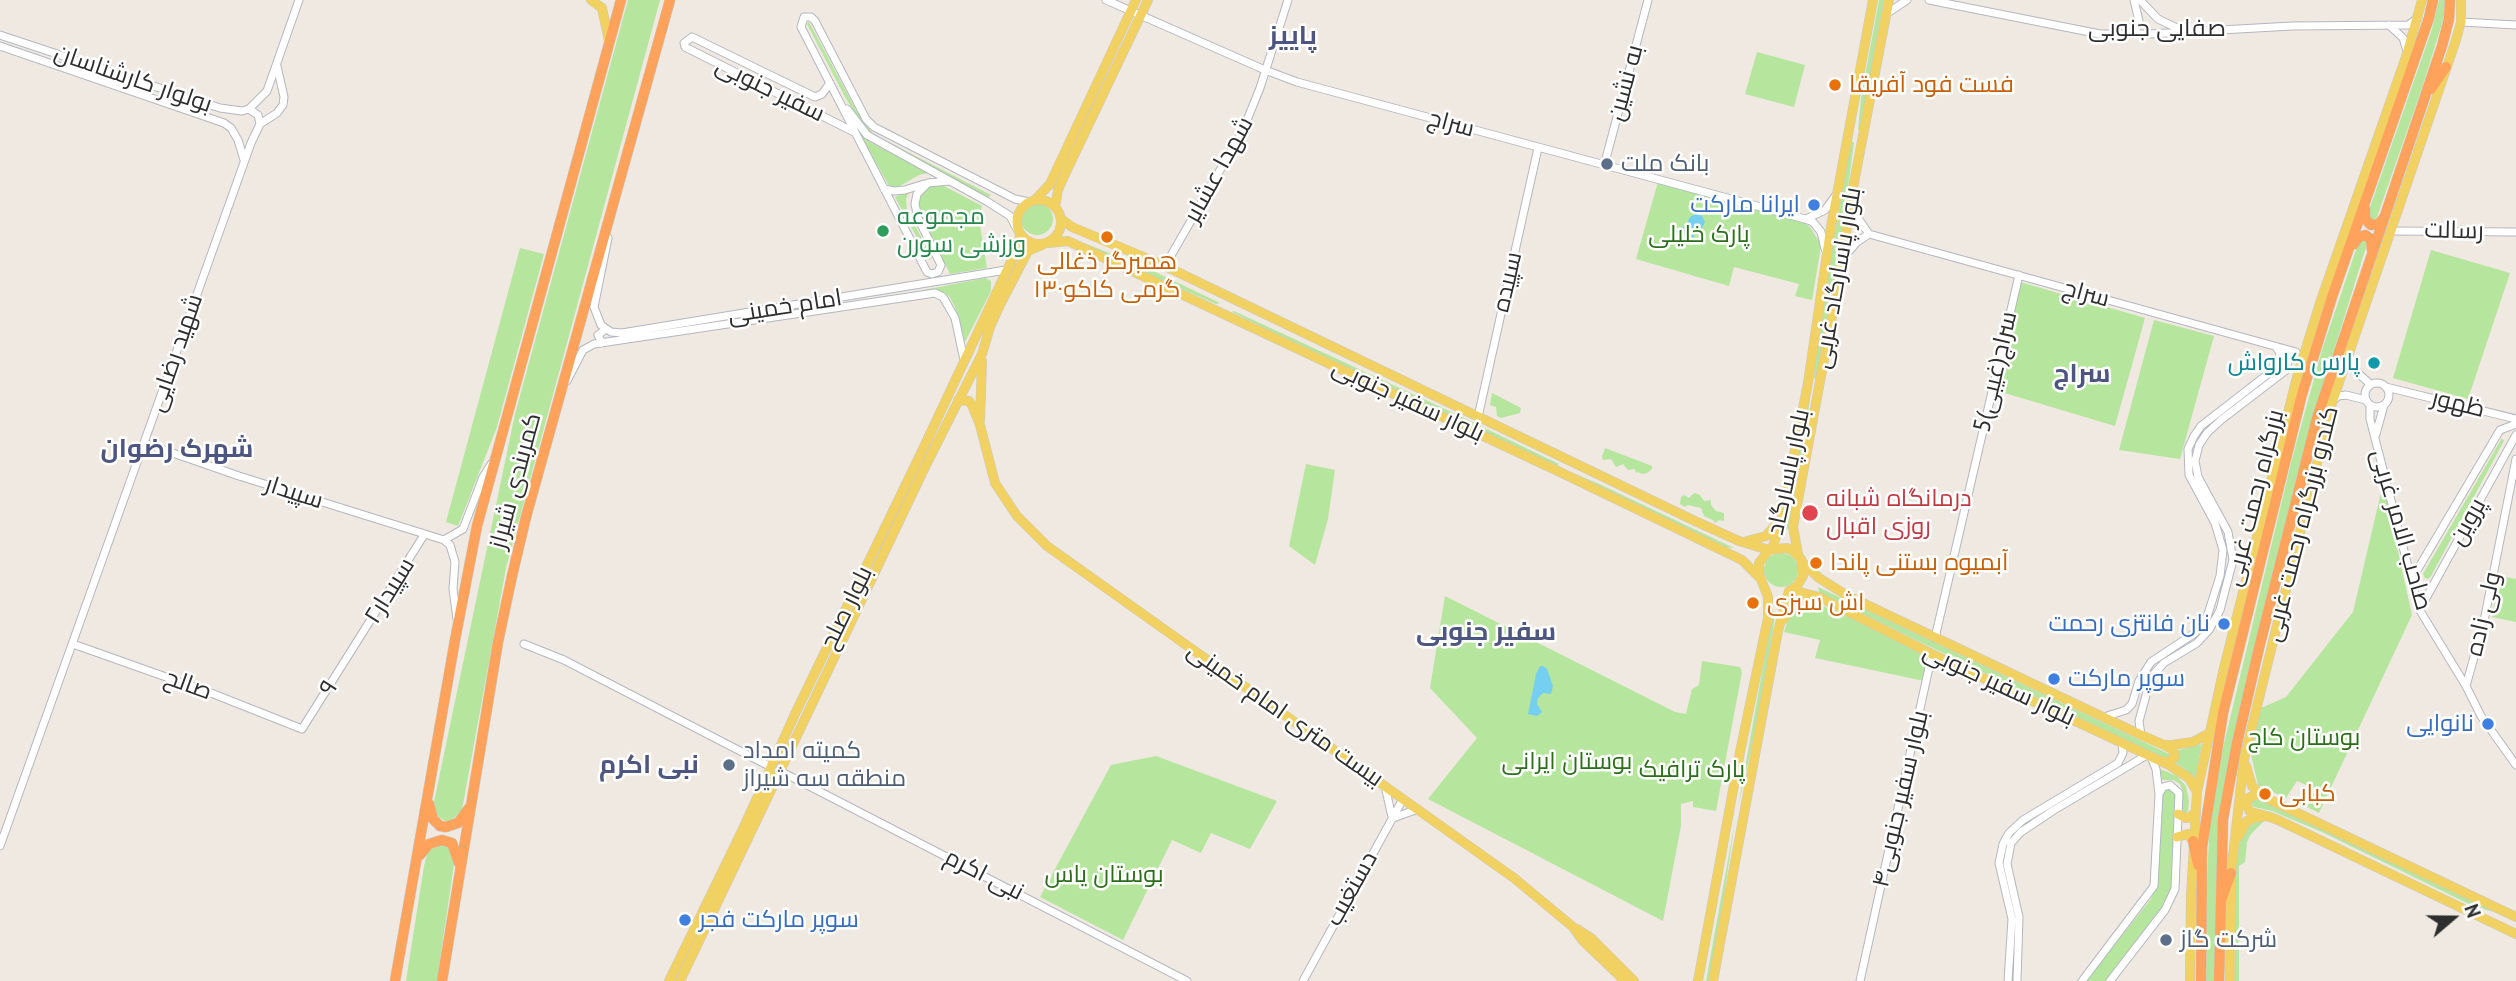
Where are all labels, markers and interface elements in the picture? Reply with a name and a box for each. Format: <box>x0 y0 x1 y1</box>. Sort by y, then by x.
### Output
street label: صفایی جنوبی <box>2088 15 2226 43</box>
district label: پاییز <box>1269 21 1317 53</box>
street label: بولوار کارشناسان <box>50 38 216 120</box>
street label: به نشین <box>1602 42 1650 124</box>
street label: سفیر جنوبی <box>711 51 829 129</box>
place label: فست فود آفریقا <box>1849 71 2014 99</box>
marker: فست فود آفریقا <box>1827 77 1843 93</box>
street label: سراج <box>1425 104 1477 144</box>
street label: شهدا عشایر <box>1178 112 1260 228</box>
place label: بانک ملت <box>1621 150 1709 178</box>
marker: بانک ملت <box>1599 156 1615 172</box>
street label: بلوار پاسارگاد غربی <box>1808 185 1868 371</box>
place label: ایرانا مارکت <box>1690 191 1800 219</box>
marker: ایرانا مارکت <box>1806 197 1822 213</box>
place label: مجموعه ورزشی سورن <box>897 203 1026 259</box>
street label: رسالت <box>2424 216 2484 246</box>
park label: پارک خلیلی <box>1648 221 1750 249</box>
marker: مجموعه ورزشی سورن <box>875 223 891 239</box>
marker: همبرگر ذغالی ۱۳۰گرمی کاکو <box>1099 229 1115 245</box>
place label: همبرگر ذغالی ۱۳۰گرمی کاکو <box>1033 248 1181 304</box>
street label: سپیده <box>1487 249 1529 315</box>
street label: سراج <box>2060 274 2112 314</box>
street label: امام خمینی <box>726 284 844 330</box>
street label: شهید رضایی <box>142 290 210 416</box>
street label: 5سراج(غیبی) <box>1968 309 2024 435</box>
place label: پارس کارواش <box>2228 349 2360 377</box>
street label: بلوار سفیر جنوبی <box>1327 353 1489 449</box>
marker: پارس کارواش <box>2366 355 2382 371</box>
district label: سراج <box>2054 359 2110 391</box>
street label: ظهور <box>2428 384 2488 424</box>
street label: کندرو بزرگراه رحمت غربی <box>2259 403 2345 645</box>
street label: بلوار پاسارگاد <box>1762 406 1816 538</box>
street label: بزرگراه رحمت غربی <box>2219 407 2291 589</box>
street label: کمربندی شیراز <box>484 410 548 552</box>
district label: شهرک رضوان <box>101 434 253 466</box>
street label: صاحب الامر غربی <box>2364 446 2438 614</box>
street label: سپیدار <box>261 470 327 516</box>
place label: درمانگاه شبانه روزی اقبال <box>1826 485 1972 541</box>
street label: پروین <box>2443 493 2493 551</box>
marker: درمانگاه شبانه روزی اقبال <box>1800 503 1820 523</box>
place label: آبمیوه بستنی پاندا <box>1830 549 2008 577</box>
street label: سپیدار۲ <box>359 553 421 629</box>
marker: آبمیوه بستنی پاندا <box>1808 555 1824 571</box>
street label: بلوار صلح <box>815 562 879 654</box>
street label: ولی زاده <box>2460 569 2508 659</box>
place label: اش سبزی <box>1767 589 1865 617</box>
marker: اش سبزی <box>1745 595 1761 611</box>
place label: نان فانتزی رحمت <box>2048 610 2210 638</box>
marker: نان فانتزی رحمت <box>2216 616 2232 632</box>
district label: سفیر جنوبی <box>1416 617 1556 649</box>
street label: بیست متری امام خمینی <box>1181 636 1389 794</box>
street label: بلوار سفیر جنوبی <box>1918 637 2080 733</box>
street label: صالح <box>160 663 216 707</box>
place label: سوپر مارکت <box>2068 665 2185 693</box>
marker: سوپر مارکت <box>2046 671 2062 687</box>
street label: ۹ <box>314 675 344 701</box>
street label: بلوار سفیر جنوبی۴ <box>1867 708 1935 890</box>
place label: نانوایی <box>2406 710 2474 738</box>
marker: نانوایی <box>2480 716 2496 732</box>
park label: بوستان کاج <box>2248 724 2360 752</box>
place label: کمیته امداد منطقه سه شیراز <box>743 737 906 793</box>
park label: بوستان ایرانی <box>1502 748 1632 776</box>
district label: نبی اکرم <box>599 750 699 782</box>
park label: پارک ترافیک <box>1639 756 1745 784</box>
marker: کمیته امداد منطقه سه شیراز <box>721 757 737 773</box>
place label: کبابی <box>2279 780 2336 808</box>
marker: کبابی <box>2257 786 2273 802</box>
street label: نبی اکرم <box>940 843 1028 907</box>
street label: دستغیب <box>1320 847 1384 931</box>
park label: بوستان یاس <box>1044 861 1164 889</box>
north arrow <box>2418 883 2488 953</box>
text: N <box>2459 901 2486 921</box>
place label: سوپر مارکت فجر <box>699 906 859 934</box>
marker: سوپر مارکت فجر <box>677 912 693 928</box>
place label: شرکت گاز <box>2180 926 2277 954</box>
marker: شرکت گاز <box>2158 932 2174 948</box>

